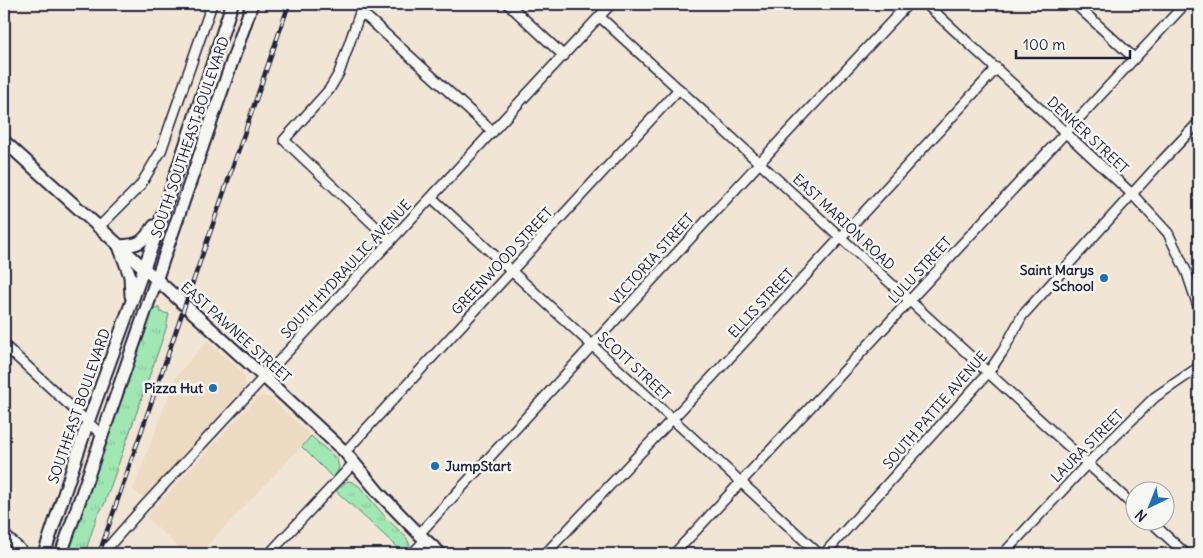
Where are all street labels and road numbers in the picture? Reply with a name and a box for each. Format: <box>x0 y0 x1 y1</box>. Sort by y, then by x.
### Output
street label: SOUTH SOUTHEAST BOULEVARD <box>147 34 233 240</box>
street label: DENKER STREET <box>1044 93 1132 177</box>
street label: EAST MARION ROAD <box>789 170 899 274</box>
street label: SOUTH HYDRAULIC AVENUE <box>277 196 415 342</box>
street label: GREENWOOD STREET <box>448 204 556 318</box>
street label: VICTORIA STREET <box>606 210 698 308</box>
street label: LULU STREET <box>885 233 955 307</box>
street label: ELLIS STREET <box>724 265 798 341</box>
street label: EAST PAWNEE STREET <box>177 278 295 386</box>
street label: SOUTHEAST BOULEVARD <box>44 326 114 486</box>
street label: SCOTT STREET <box>594 328 674 404</box>
street label: SOUTH PATTIE AVENUE <box>879 347 991 473</box>
street label: LAURA STREET <box>1047 406 1127 486</box>

